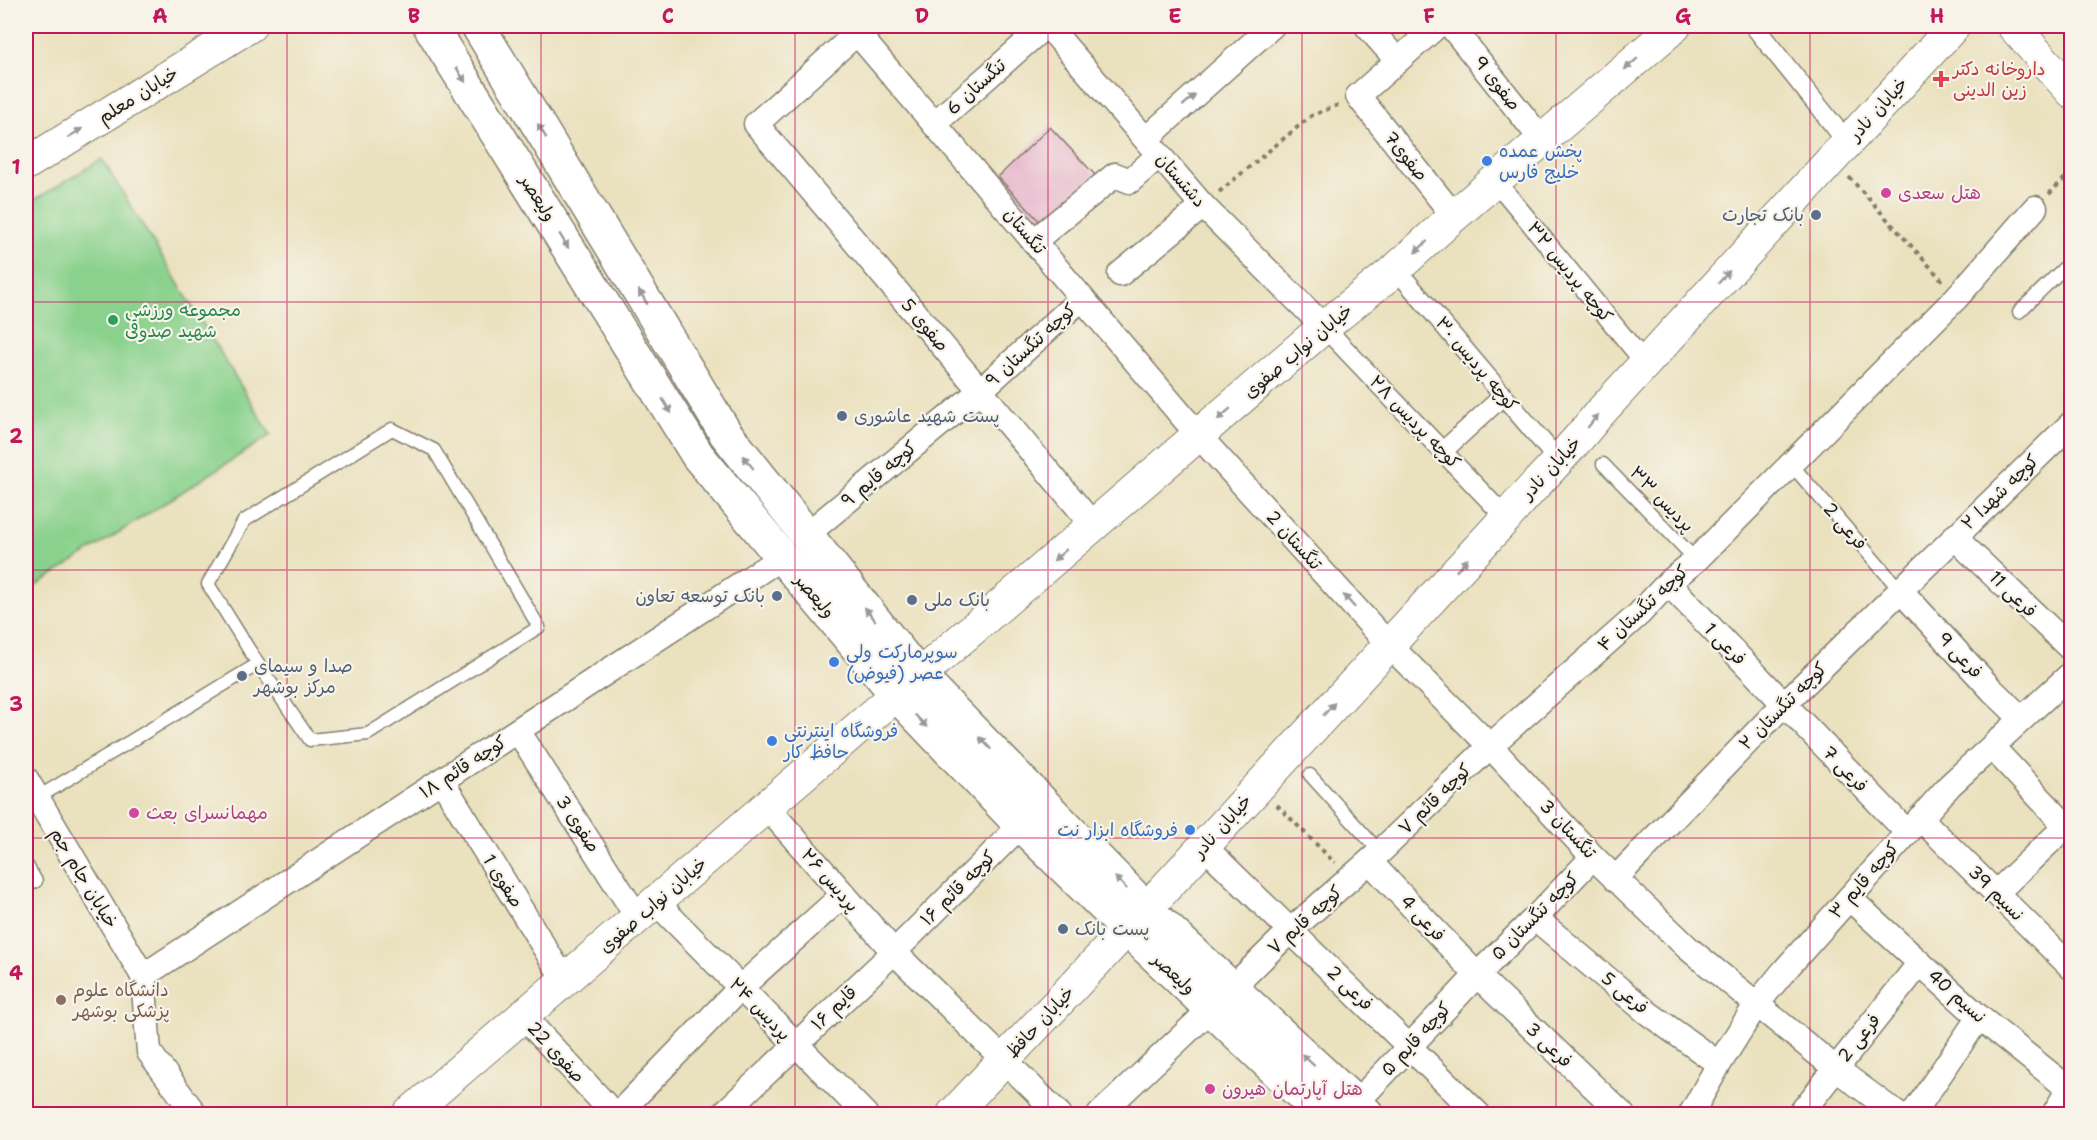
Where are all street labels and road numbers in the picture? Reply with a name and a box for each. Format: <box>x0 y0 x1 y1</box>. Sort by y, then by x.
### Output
street label: صفوی 9 <box>1468 50 1526 116</box>
street label: تنگستان 6 <box>941 53 1012 120</box>
street label: خیابان معلم <box>93 61 184 131</box>
street label: خیابان نادر <box>1842 72 1913 147</box>
street label: صفوی7 <box>1379 126 1433 186</box>
street label: دشتستان <box>1151 148 1211 212</box>
street label: ولیعصر <box>513 168 562 226</box>
street label: تنگستان <box>998 203 1052 260</box>
street label: کوچه پردیس ۳۲ <box>1522 217 1618 328</box>
street label: صفوی 5 <box>896 293 954 357</box>
street label: کوچه تنگستان ۹ <box>980 298 1082 392</box>
street label: خیابان نواب صفوی <box>1238 298 1358 404</box>
street label: کوچه پردیس ۳۰ <box>1430 311 1524 417</box>
street label: کوچه پردیس ۲۸ <box>1364 370 1466 474</box>
street label: خیابان نادر <box>1514 431 1586 506</box>
street label: کوچه قایم ۹ <box>836 435 923 514</box>
street label: کوچه شهدا ۲ <box>1956 449 2044 535</box>
street label: پردیس ۳۳ <box>1625 461 1699 537</box>
street label: فرعی 2 <box>1818 497 1872 555</box>
street label: تنگستان 2 <box>1261 505 1328 576</box>
street label: کوچه تنگستان ۴ <box>1592 559 1694 657</box>
street label: فرعی 11 <box>1984 565 2042 623</box>
street label: ولیعصر <box>788 567 841 623</box>
street label: فرعی 1 <box>1699 617 1751 671</box>
street label: فرعی 9 <box>1932 626 1988 684</box>
street label: کوچه تنگستان ۲ <box>1734 657 1832 755</box>
street label: کوچه قائم ۱۸ <box>415 730 513 806</box>
street label: فرعی 7 <box>1817 741 1873 797</box>
street label: کوچه قائم ۷ <box>1393 758 1478 841</box>
street label: خیابان نادر <box>1186 789 1257 864</box>
street label: صفوی 3 <box>551 791 605 857</box>
street label: تنگستان 3 <box>1534 794 1602 864</box>
street label: خیابان جام جم <box>43 823 123 934</box>
street label: کوچه قایم ۳ <box>1824 836 1906 925</box>
street label: پردیس ۲۶ <box>796 843 864 917</box>
street label: کوچه قائم ۱۶ <box>915 845 1003 932</box>
street label: صفوی 1 <box>477 850 529 912</box>
street label: خیابان نواب صفوی <box>594 852 712 958</box>
street label: نسیم 39 <box>1961 860 2029 928</box>
street label: کوچه تنگستان ۵ <box>1486 866 1585 965</box>
street label: کوچه قایم ۷ <box>1262 880 1349 962</box>
street label: فرعی 4 <box>1395 889 1451 947</box>
street label: ولیعصر <box>1146 947 1201 1000</box>
street label: فرعی 2 <box>1322 960 1378 1016</box>
street label: نسیم 40 <box>1921 964 1991 1030</box>
street label: فرعی 5 <box>1596 966 1654 1020</box>
street label: پردیس ۲۴ <box>724 972 796 1046</box>
street label: قایم ۱۶ <box>806 980 863 1037</box>
street label: خیابان حافظ <box>1000 981 1080 1063</box>
street label: کوچه قایم ۵ <box>1376 997 1458 1082</box>
street label: فرعی 2 <box>1832 1009 1886 1067</box>
street label: صفوی 22 <box>522 1016 590 1088</box>
street label: فرعی 3 <box>1521 1017 1577 1073</box>

